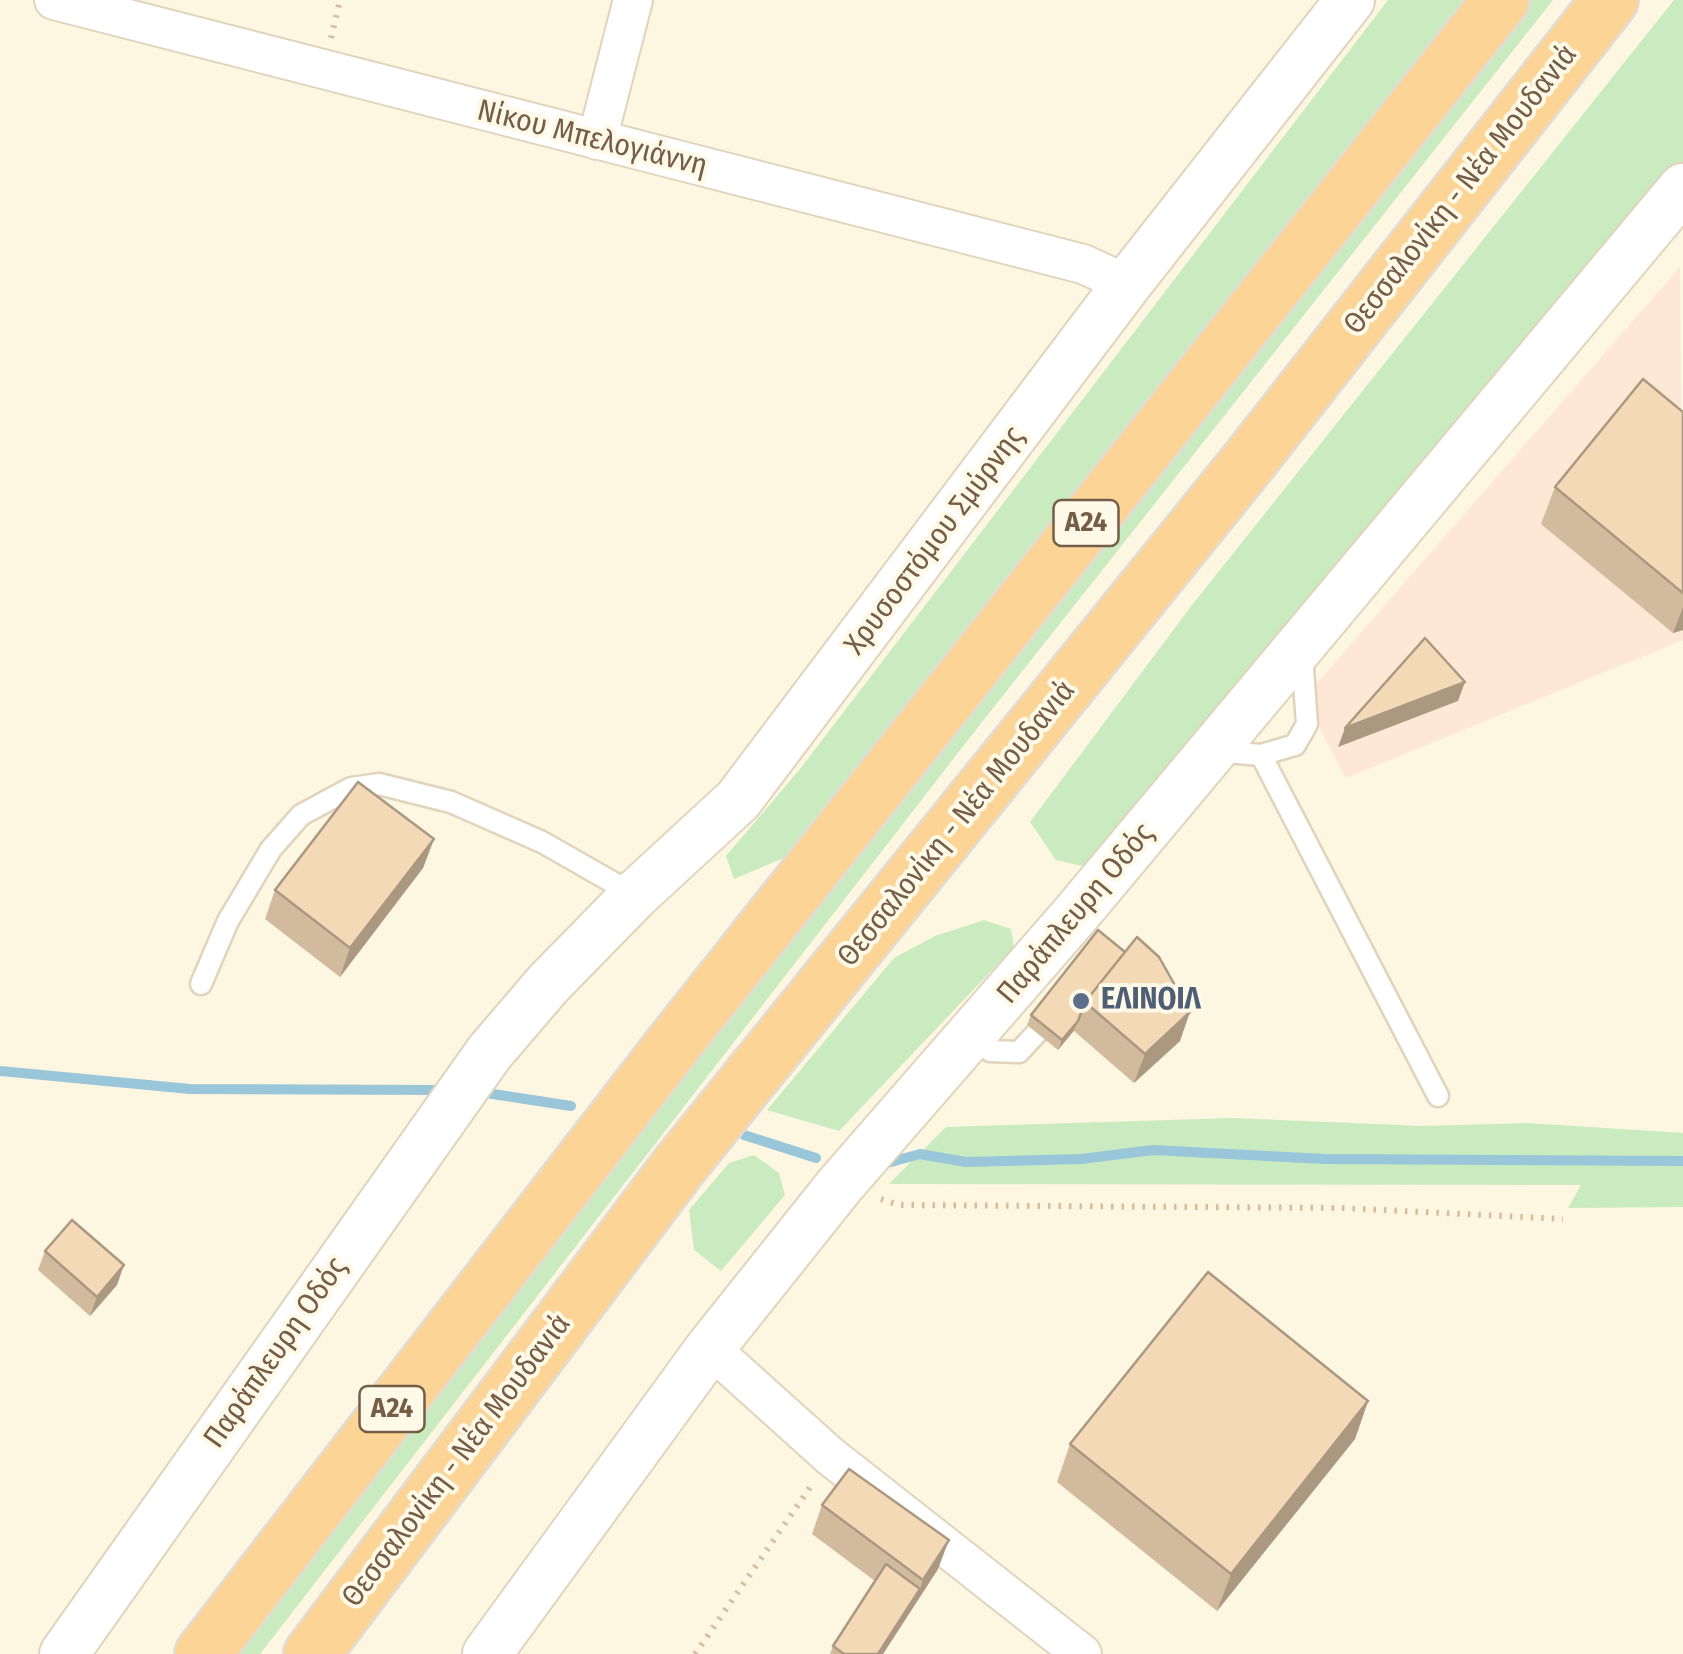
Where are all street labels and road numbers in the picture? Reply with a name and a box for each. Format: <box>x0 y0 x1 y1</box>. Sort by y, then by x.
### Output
street label: Θεσσαλονίκη - Νέα Μουδανιά <box>1337 38 1585 342</box>
street label: Νίκου Μπελογιάννη <box>473 93 711 185</box>
street label: Χρυσοστόμου Σμύρνης <box>837 420 1033 662</box>
road number: Α24 <box>1054 500 1118 546</box>
street label: Θεσσαλονίκη - Νέα Μουδανιά <box>831 674 1083 974</box>
street label: Παράπλευρη Οδός <box>990 816 1162 1012</box>
street label: Παράπλευρη Οδός <box>197 1251 355 1455</box>
street label: Θεσσαλονίκη - Νέα Μουδανιά <box>335 1307 579 1615</box>
road number: Α24 <box>360 1386 424 1432</box>

